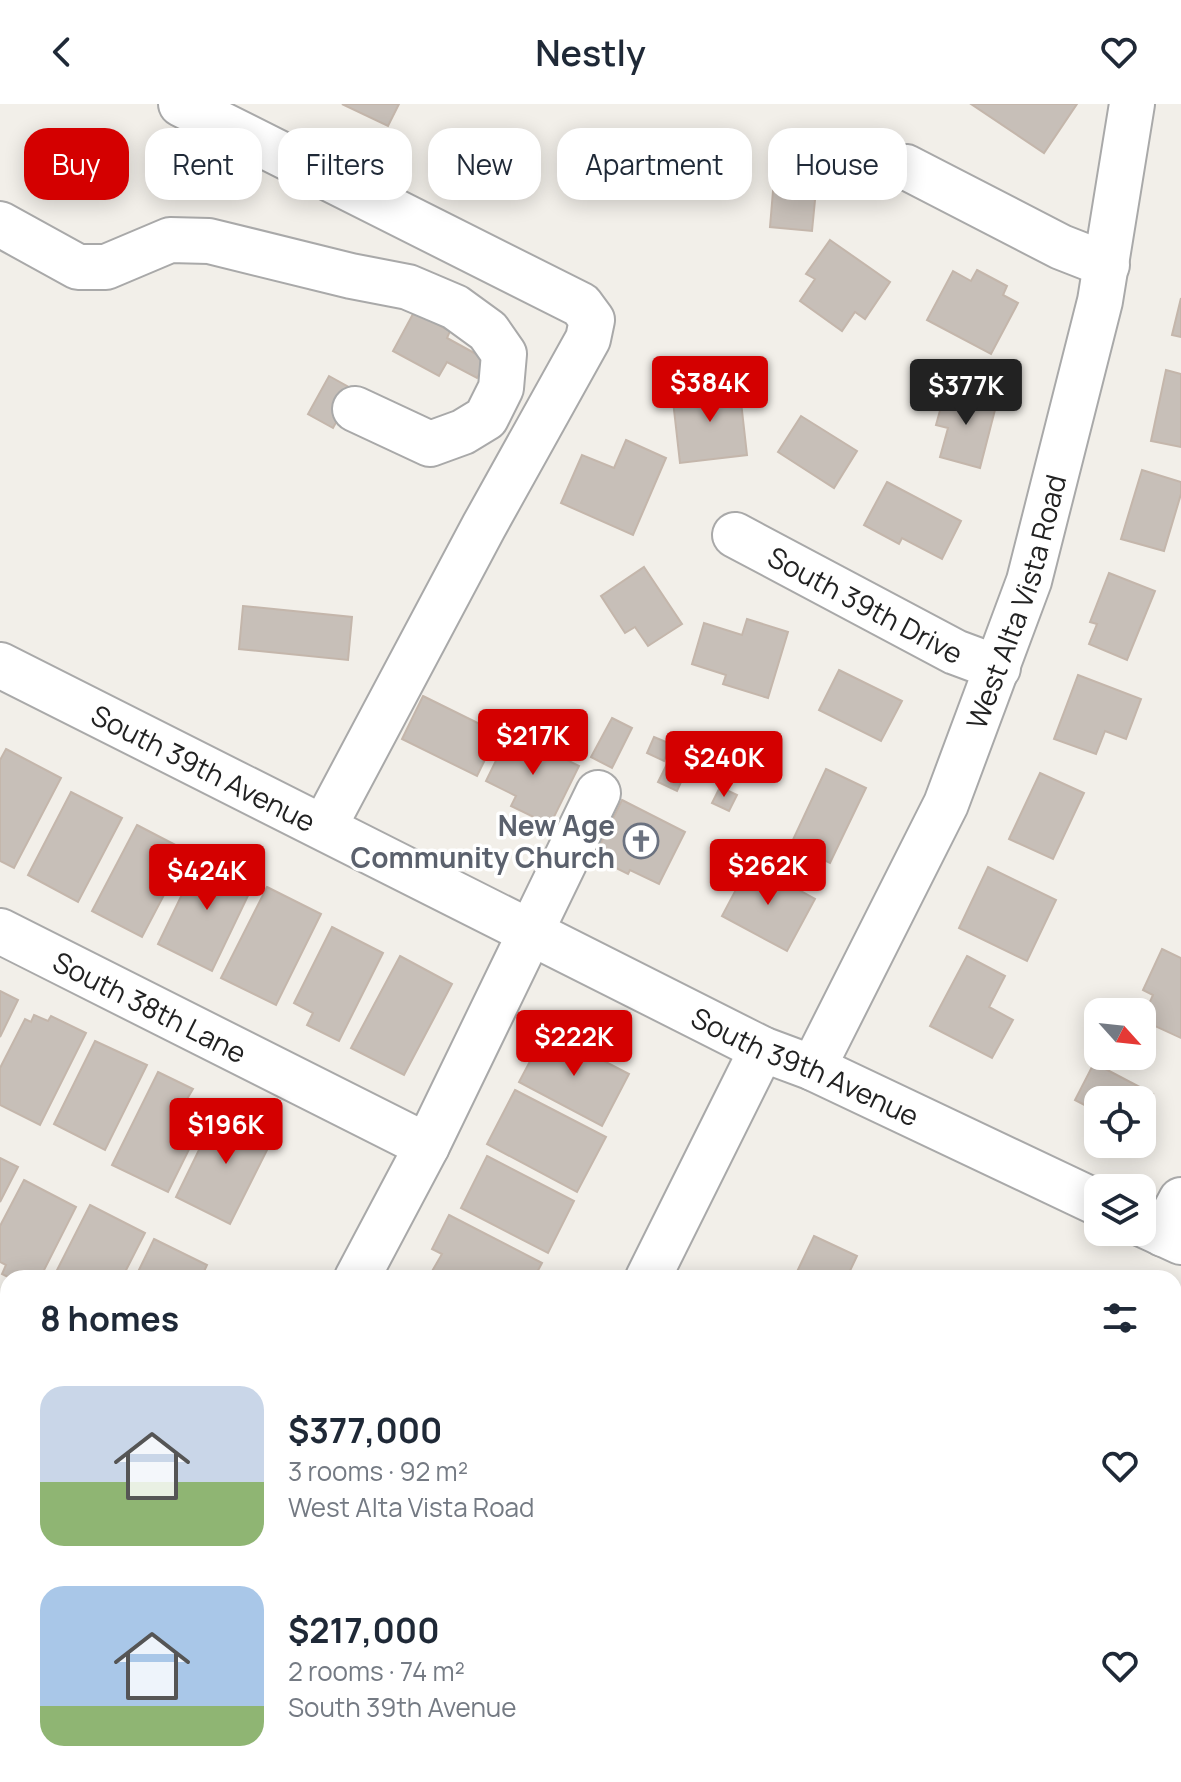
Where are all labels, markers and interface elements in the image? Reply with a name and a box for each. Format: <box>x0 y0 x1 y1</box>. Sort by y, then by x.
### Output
text: Nestly <box>535 28 646 77</box>
icon: back <box>40 30 84 74</box>
icon: heart <box>1097 30 1141 74</box>
chip: Buy <box>24 128 129 200</box>
chip: Rent <box>145 128 262 200</box>
chip: Filters <box>278 128 412 200</box>
chip: New <box>428 128 541 200</box>
chip: Apartment <box>557 128 752 200</box>
chip: House <box>768 128 907 200</box>
pin: $384K <box>654 356 766 424</box>
pin: $377K <box>910 359 1022 427</box>
text: $384K <box>670 364 750 400</box>
text: $377K <box>928 367 1004 403</box>
street label: West Alta Vista Road <box>957 470 1074 734</box>
street label: South 39th Drive <box>761 537 970 672</box>
street label: South 39th Avenue <box>85 695 322 840</box>
pin: $217K <box>477 709 589 777</box>
text: $217K <box>496 717 570 753</box>
pin: $240K <box>668 731 780 799</box>
text: $240K <box>683 739 765 775</box>
place label: New Age Community Church <box>351 806 615 876</box>
church icon: New Age Community Church <box>622 822 660 860</box>
pin: $262K <box>712 839 824 907</box>
pin: $424K <box>151 844 263 912</box>
text: $262K <box>728 847 808 883</box>
text: $424K <box>167 852 247 888</box>
street label: South 38th Lane <box>47 942 253 1071</box>
street label: South 39th Avenue <box>685 998 925 1135</box>
north arrow <box>1084 998 1156 1070</box>
map controls <box>1084 998 1156 1246</box>
pin: $222K <box>518 1010 630 1078</box>
text: $222K <box>534 1018 614 1054</box>
button: locate <box>1084 1086 1156 1158</box>
pin: $196K <box>170 1098 282 1166</box>
text: $196K <box>188 1106 264 1142</box>
button: layers <box>1084 1174 1156 1246</box>
text: 8 homes <box>40 1295 179 1341</box>
icon: filters <box>1098 1296 1142 1340</box>
text: $377,000 <box>288 1407 443 1453</box>
icon: home <box>104 1418 200 1514</box>
icon: heart <box>1098 1444 1142 1488</box>
text: 3 rooms · 92 m² <box>288 1453 468 1489</box>
text: West Alta Vista Road <box>288 1489 534 1525</box>
text: $217,000 <box>288 1607 440 1653</box>
icon: home <box>104 1618 200 1714</box>
icon: heart <box>1098 1644 1142 1688</box>
text: 2 rooms · 74 m² <box>288 1653 465 1689</box>
text: South 39th Avenue <box>288 1689 517 1725</box>

